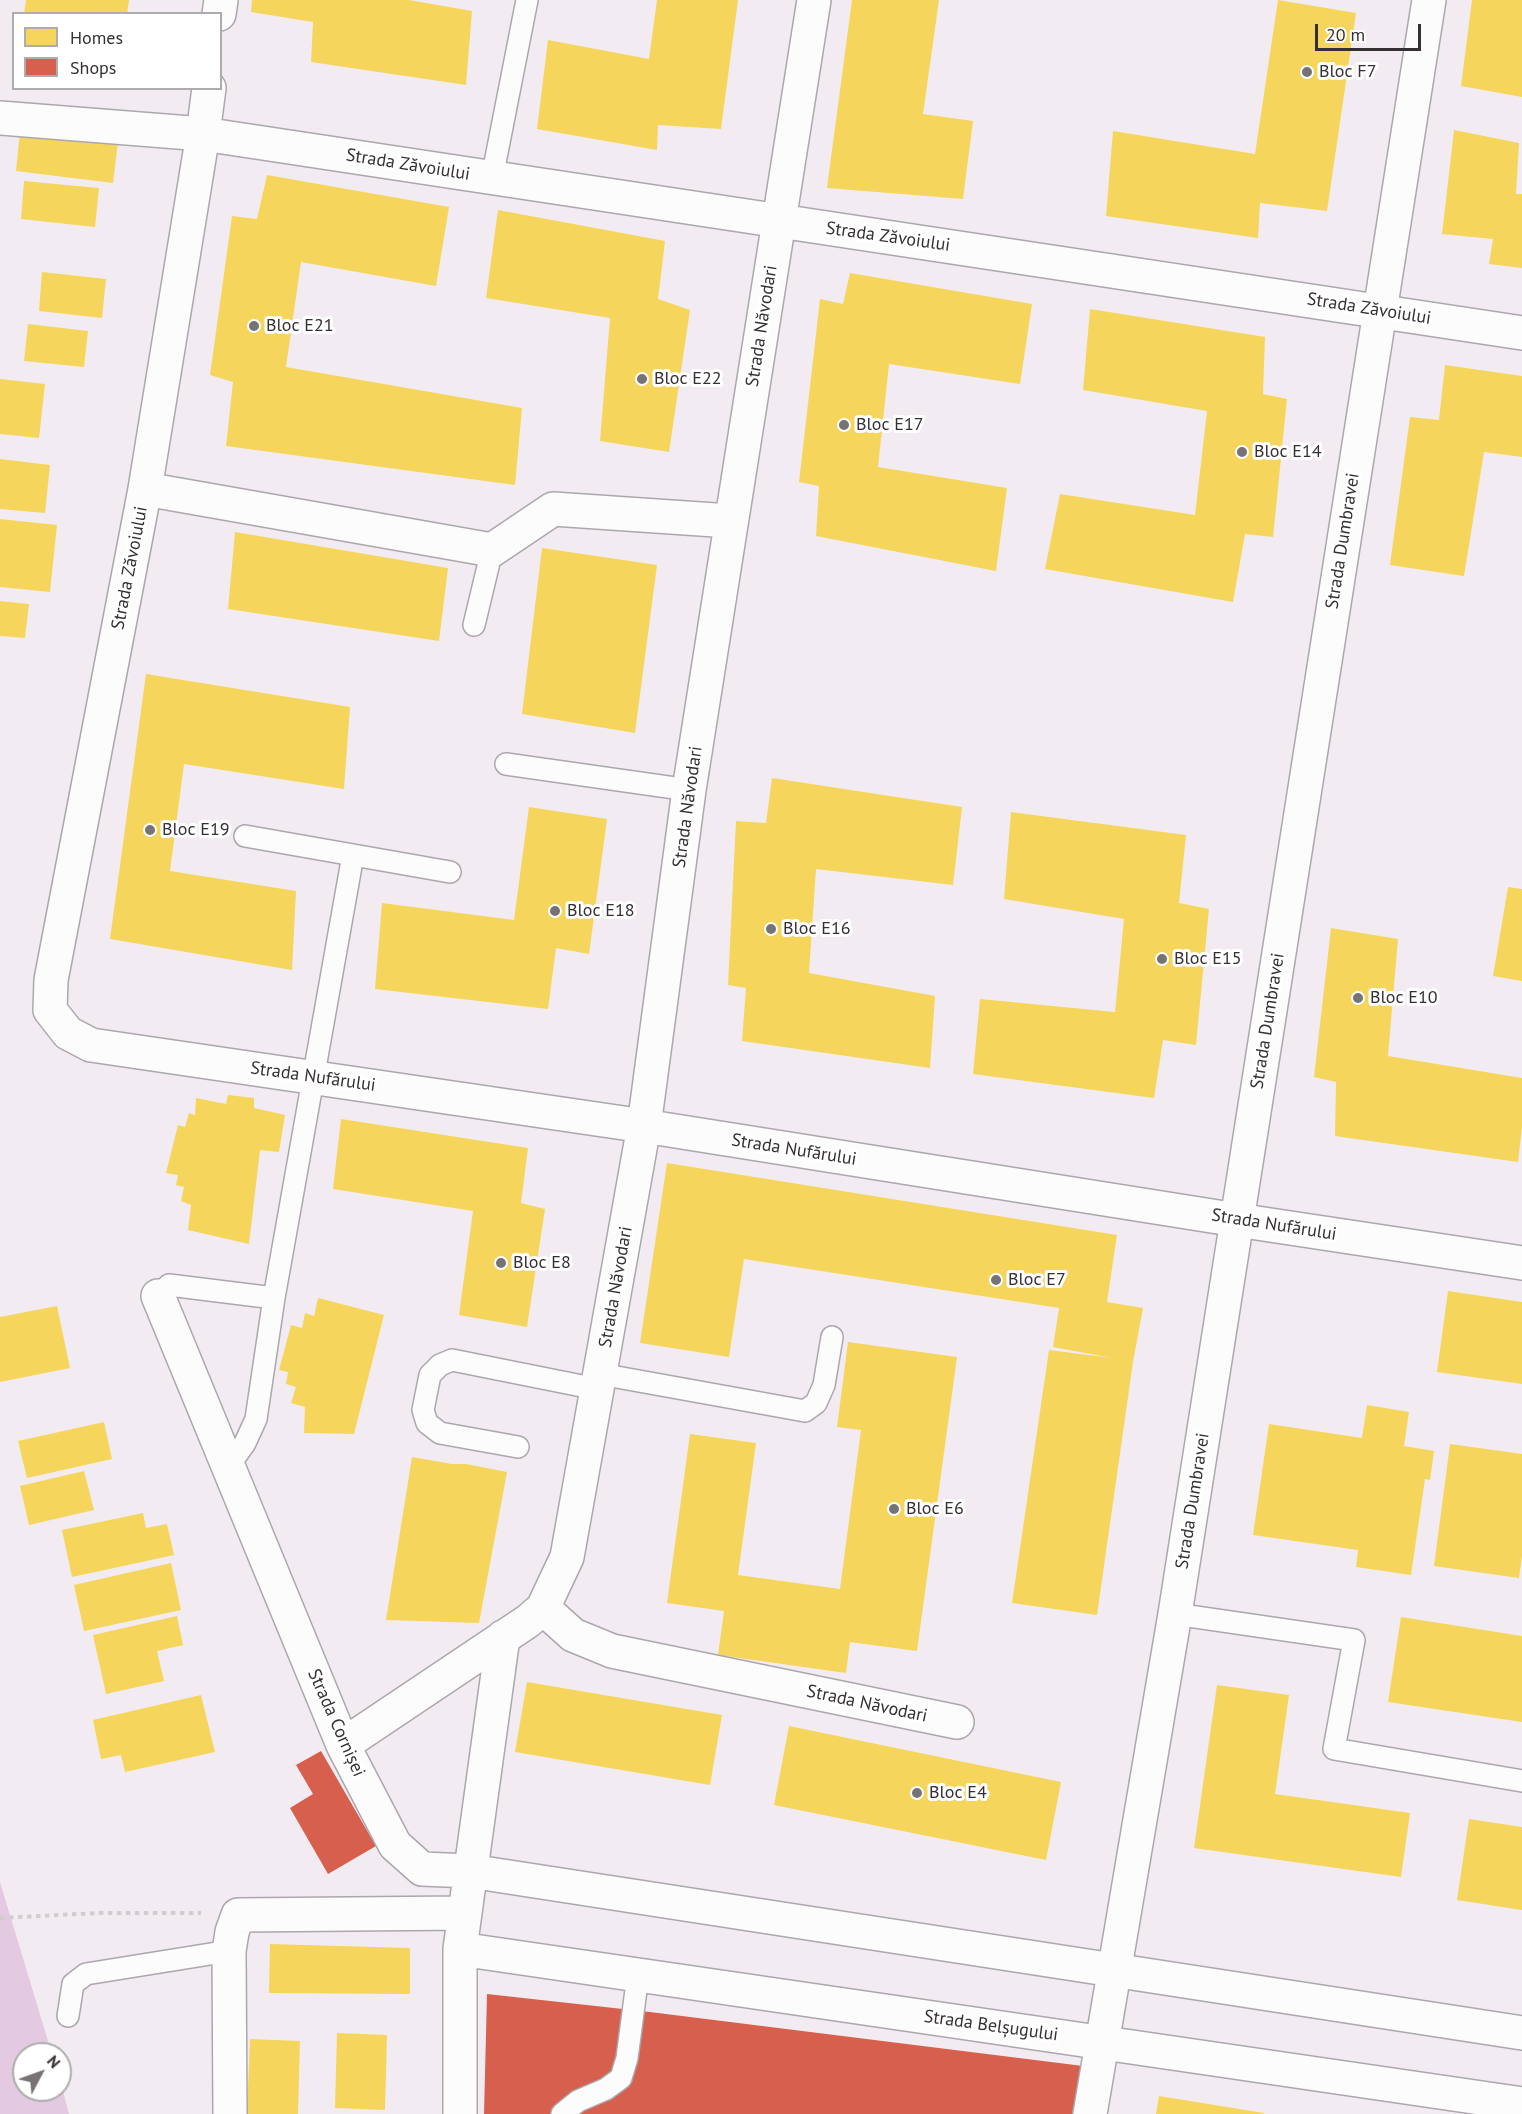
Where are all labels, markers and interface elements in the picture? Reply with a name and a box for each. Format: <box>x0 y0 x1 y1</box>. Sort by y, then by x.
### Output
legend <box>12 12 222 90</box>
scale bar <box>1318 12 1424 50</box>
text: 20 m <box>1326 23 1365 46</box>
text: Homes <box>70 26 123 49</box>
text: Shops <box>70 56 116 79</box>
place label: Bloc F7 <box>1319 61 1376 83</box>
marker: Bloc F7 <box>1300 65 1314 79</box>
street label: Strada Zăvoiului <box>344 145 472 185</box>
street label: Strada Zăvoiului <box>824 218 952 256</box>
street label: Strada Năvodari <box>742 264 782 388</box>
street label: Strada Zăvoiului <box>1305 289 1433 329</box>
place label: Bloc E21 <box>266 315 334 337</box>
marker: Bloc E21 <box>247 319 261 333</box>
place label: Bloc E22 <box>654 368 722 390</box>
marker: Bloc E22 <box>635 372 649 386</box>
place label: Bloc E17 <box>856 414 924 436</box>
marker: Bloc E17 <box>837 418 851 432</box>
place label: Bloc E14 <box>1254 441 1322 463</box>
marker: Bloc E14 <box>1235 445 1249 459</box>
street label: Strada Dumbravei <box>1322 471 1364 611</box>
street label: Strada Zăvoiului <box>107 504 153 632</box>
street label: Strada Năvodari <box>669 745 707 869</box>
place label: Bloc E19 <box>162 819 230 841</box>
marker: Bloc E19 <box>143 823 157 837</box>
place label: Bloc E18 <box>567 900 635 922</box>
marker: Bloc E18 <box>548 904 562 918</box>
place label: Bloc E16 <box>783 918 851 940</box>
marker: Bloc E16 <box>764 922 778 936</box>
place label: Bloc E15 <box>1174 948 1242 970</box>
street label: Strada Dumbravei <box>1247 951 1289 1091</box>
marker: Bloc E15 <box>1155 952 1169 966</box>
place label: Bloc E10 <box>1370 987 1438 1009</box>
marker: Bloc E10 <box>1351 991 1365 1005</box>
street label: Strada Nufărului <box>249 1058 377 1096</box>
street label: Strada Nufărului <box>730 1129 858 1171</box>
street label: Strada Nufărului <box>1210 1204 1338 1246</box>
street label: Strada Năvodari <box>595 1225 637 1349</box>
place label: Bloc E8 <box>513 1252 571 1274</box>
marker: Bloc E8 <box>494 1256 508 1270</box>
place label: Bloc E7 <box>1008 1269 1066 1291</box>
marker: Bloc E7 <box>989 1273 1003 1287</box>
street label: Strada Dumbravei <box>1172 1431 1214 1571</box>
place label: Bloc E6 <box>906 1498 964 1520</box>
marker: Bloc E6 <box>887 1502 901 1516</box>
street label: Strada Cornișei <box>303 1666 369 1780</box>
street label: Strada Năvodari <box>805 1681 929 1727</box>
place label: Bloc E4 <box>929 1782 987 1804</box>
marker: Bloc E4 <box>910 1786 924 1800</box>
street label: Strada Belșugului <box>922 2006 1060 2046</box>
north arrow <box>12 2042 72 2102</box>
text: N <box>43 2051 65 2072</box>

